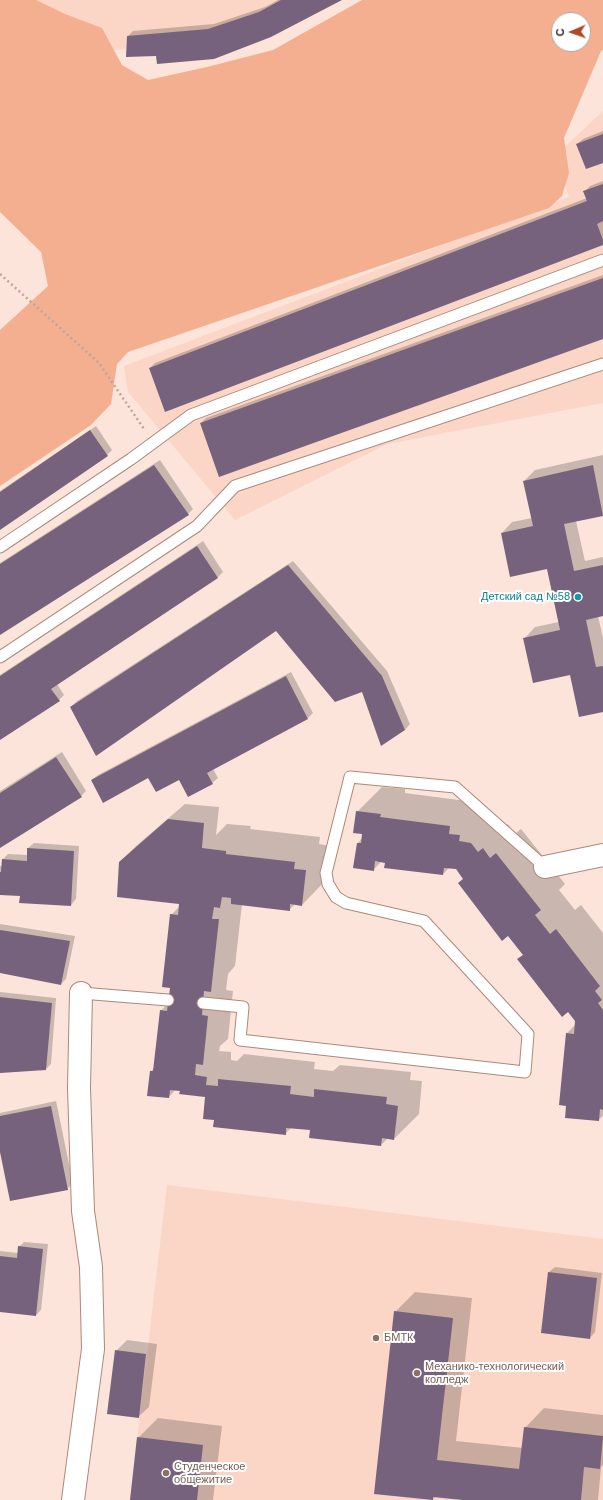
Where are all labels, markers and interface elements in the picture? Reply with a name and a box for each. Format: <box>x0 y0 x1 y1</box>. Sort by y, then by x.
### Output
north arrow <box>551 12 591 52</box>
text: С <box>554 28 566 37</box>
place label: Детский сад №58 <box>481 590 570 604</box>
marker: Детский сад №58 <box>573 592 583 602</box>
place label: БМТК <box>384 1331 414 1345</box>
marker: БМТК <box>371 1333 381 1343</box>
place label: Механико-технологический колледж <box>425 1360 564 1386</box>
marker: Механико-технологический колледж <box>412 1368 422 1378</box>
place label: Студенческое общежитие <box>174 1460 245 1486</box>
marker: Студенческое общежитие <box>161 1468 171 1478</box>

